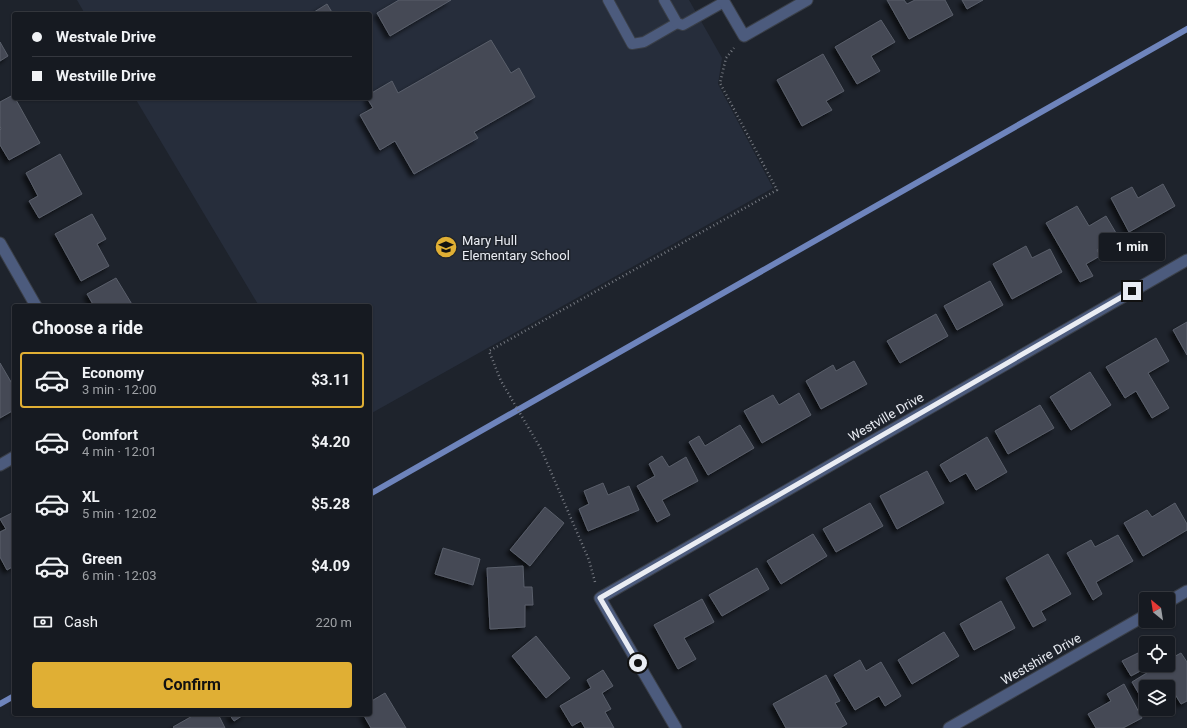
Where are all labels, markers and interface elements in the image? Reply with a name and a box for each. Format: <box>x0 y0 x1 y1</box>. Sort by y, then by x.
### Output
text: Westvale Drive <box>56 28 156 46</box>
text: Westville Drive <box>56 67 156 85</box>
place label: Mary Hull Elementary School <box>462 233 570 263</box>
callout: 1 min <box>1099 233 1165 261</box>
school or university icon: Mary Hull Elementary School <box>433 234 459 260</box>
text: 1 min <box>1116 239 1148 254</box>
route end <box>1123 282 1141 300</box>
text: Choose a ride <box>32 317 143 338</box>
icon: car <box>34 362 70 398</box>
text: Economy <box>82 364 144 382</box>
text: $3.11 <box>311 371 350 389</box>
text: 3 min · 12:00 <box>82 382 157 397</box>
street label: Westville Drive <box>846 389 926 445</box>
icon: car <box>34 424 70 460</box>
text: Comfort <box>82 426 138 444</box>
text: $4.20 <box>311 433 350 451</box>
text: 4 min · 12:01 <box>82 444 157 459</box>
icon: car <box>34 486 70 522</box>
text: XL <box>82 488 100 506</box>
text: $5.28 <box>311 495 350 513</box>
text: 5 min · 12:02 <box>82 506 157 521</box>
icon: car <box>34 548 70 584</box>
text: Green <box>82 550 122 568</box>
text: $4.09 <box>311 557 350 575</box>
text: 6 min · 12:03 <box>82 568 157 583</box>
north arrow <box>1139 592 1175 628</box>
map controls <box>1139 592 1175 716</box>
icon: cash <box>32 611 54 633</box>
text: Cash <box>64 613 98 631</box>
text: 220 m <box>315 615 352 630</box>
street label: Westshire Drive <box>998 630 1084 688</box>
button: locate <box>1139 636 1175 672</box>
route start <box>629 654 647 672</box>
button: Confirm <box>32 662 352 708</box>
button: layers <box>1139 680 1175 716</box>

